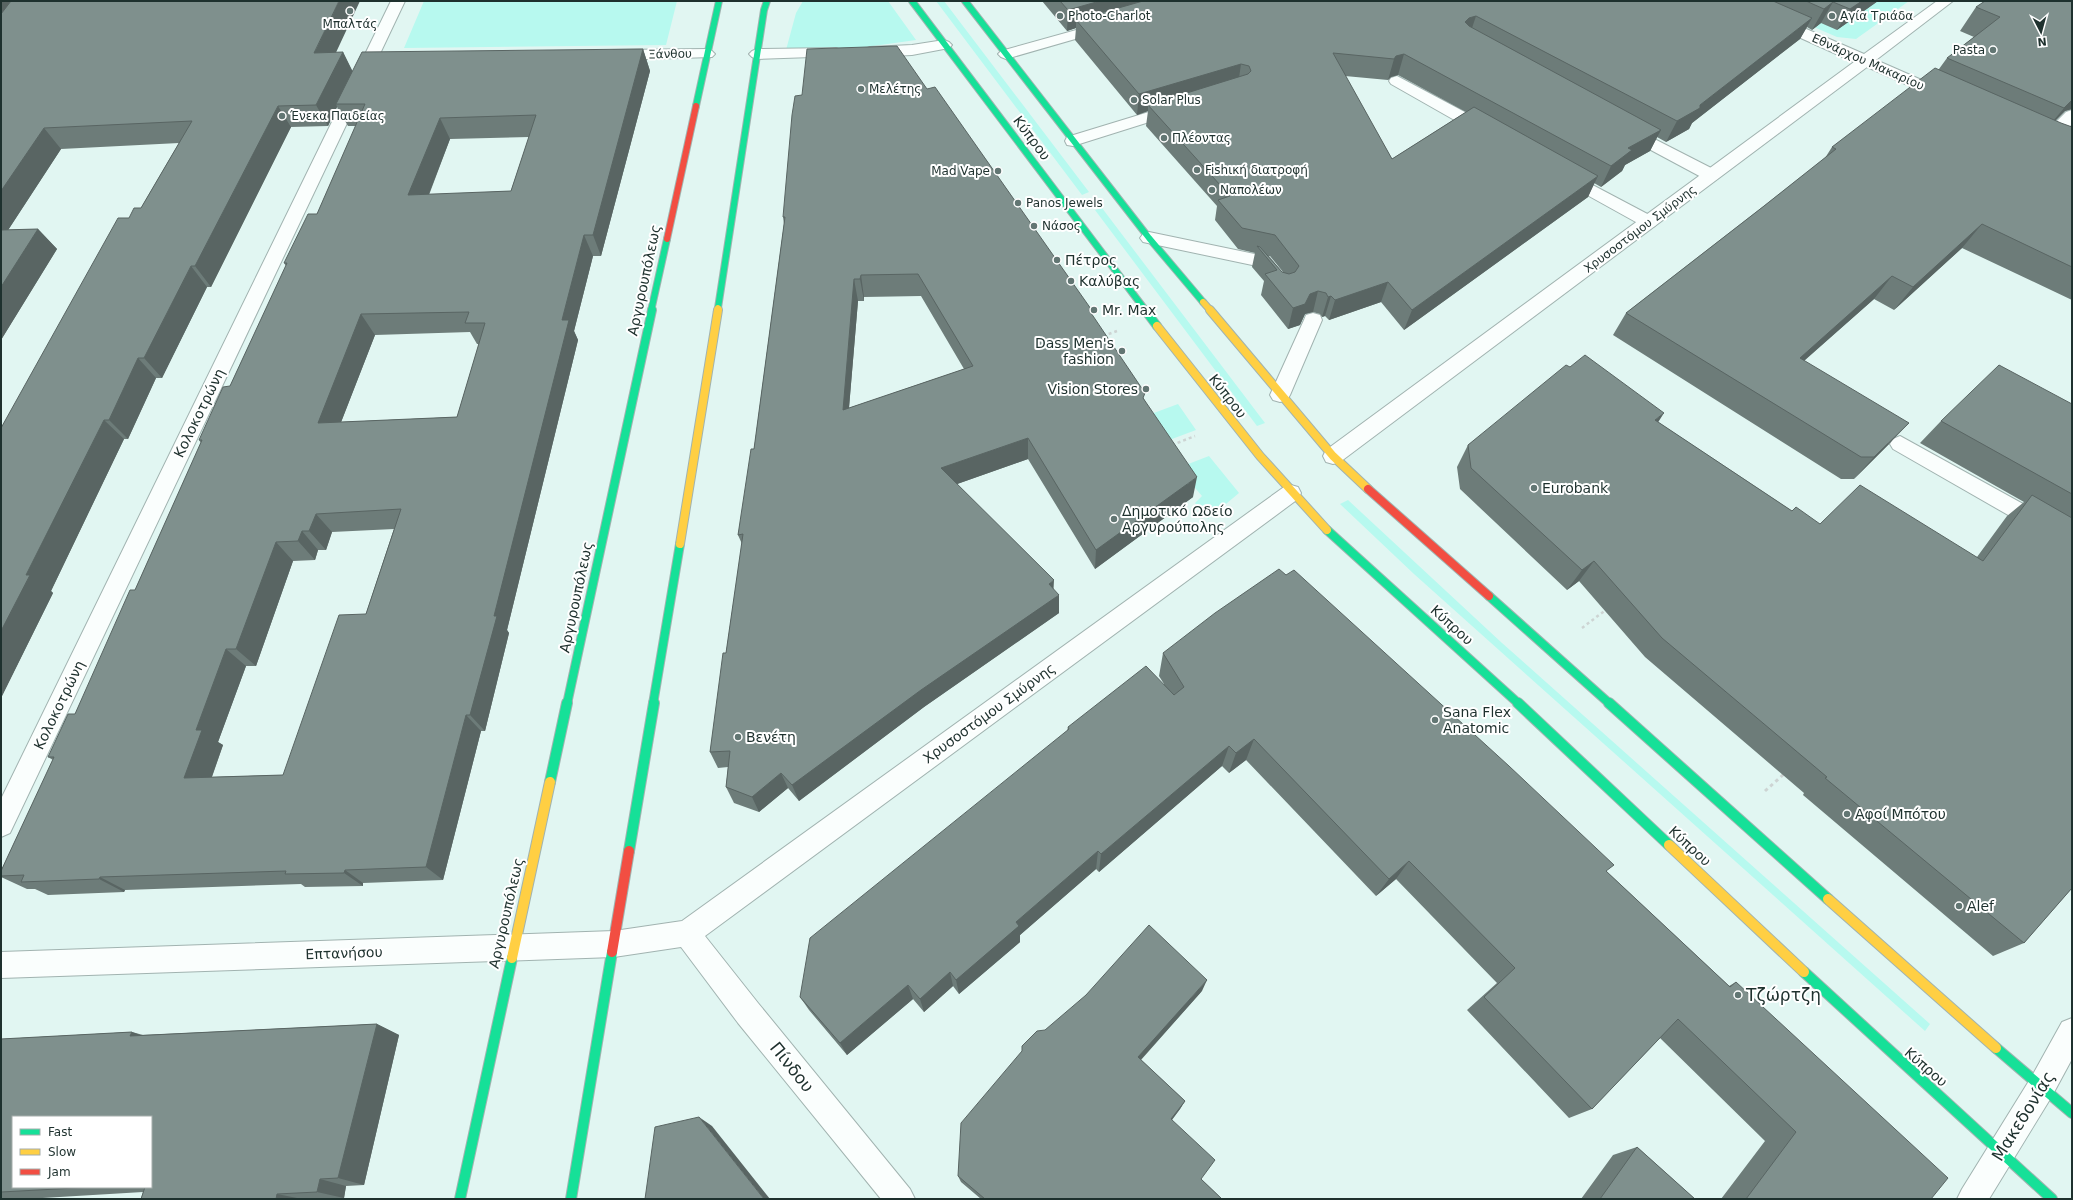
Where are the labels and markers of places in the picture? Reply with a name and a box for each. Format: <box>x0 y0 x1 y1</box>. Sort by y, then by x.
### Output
marker: Μπαλτάς <box>345 6 355 16</box>
place label: Photo-Charlot <box>1068 9 1151 23</box>
place label: Αγία Τριάδα <box>1840 9 1913 23</box>
marker: Photo-Charlot <box>1055 11 1065 21</box>
marker: Αγία Τριάδα <box>1827 11 1837 21</box>
place label: Μπαλτάς <box>323 17 377 31</box>
place label: Pasta <box>1953 43 1985 57</box>
marker: Pasta <box>1988 45 1998 55</box>
place label: Μελέτης <box>869 82 921 96</box>
marker: Μελέτης <box>856 84 866 94</box>
place label: Solar Plus <box>1142 93 1201 107</box>
marker: Solar Plus <box>1129 95 1139 105</box>
place label: Ένεκα Παιδείας <box>289 109 385 123</box>
marker: Ένεκα Παιδείας <box>277 111 287 121</box>
place label: Πλέοντας <box>1172 131 1231 145</box>
marker: Πλέοντας <box>1159 133 1169 143</box>
place label: Fishική διατροφή <box>1205 163 1308 177</box>
place label: Mad Vape <box>931 164 990 178</box>
marker: Fishική διατροφή <box>1192 165 1202 175</box>
marker: Mad Vape <box>993 166 1003 176</box>
place label: Ναπολέων <box>1220 183 1282 197</box>
marker: Ναπολέων <box>1207 185 1217 195</box>
place label: Panos Jewels <box>1026 196 1103 210</box>
marker: Panos Jewels <box>1013 198 1023 208</box>
place label: Νάσος <box>1042 219 1081 233</box>
marker: Νάσος <box>1029 221 1039 231</box>
place label: Πέτρος <box>1065 252 1117 268</box>
marker: Πέτρος <box>1052 255 1062 265</box>
place label: Καλύβας <box>1079 273 1140 289</box>
marker: Καλύβας <box>1066 276 1076 286</box>
place label: Mr. Max <box>1102 302 1156 318</box>
marker: Mr. Max <box>1089 305 1099 315</box>
place label: Dass Men's fashion <box>1035 335 1114 367</box>
marker: Dass Men's fashion <box>1117 346 1127 356</box>
place label: Vision Stores <box>1047 381 1138 397</box>
marker: Vision Stores <box>1141 384 1151 394</box>
place label: Eurobank <box>1542 480 1609 496</box>
marker: Eurobank <box>1529 483 1539 493</box>
place label: Δημοτικό Ωδείο Αργυρούπολης <box>1122 503 1233 535</box>
marker: Δημοτικό Ωδείο Αργυρούπολης <box>1109 514 1119 524</box>
place label: Sana Flex Anatomic <box>1443 704 1511 736</box>
marker: Sana Flex Anatomic <box>1430 715 1440 725</box>
place label: Βενέτη <box>746 729 796 745</box>
marker: Βενέτη <box>733 732 743 742</box>
place label: Αφοί Μπότου <box>1855 806 1946 822</box>
marker: Αφοί Μπότου <box>1842 809 1852 819</box>
place label: Alef <box>1967 898 1995 914</box>
marker: Alef <box>1954 901 1964 911</box>
place label: Τζώρτζη <box>1745 985 1821 1005</box>
marker: Τζώρτζη <box>1733 990 1743 1000</box>

